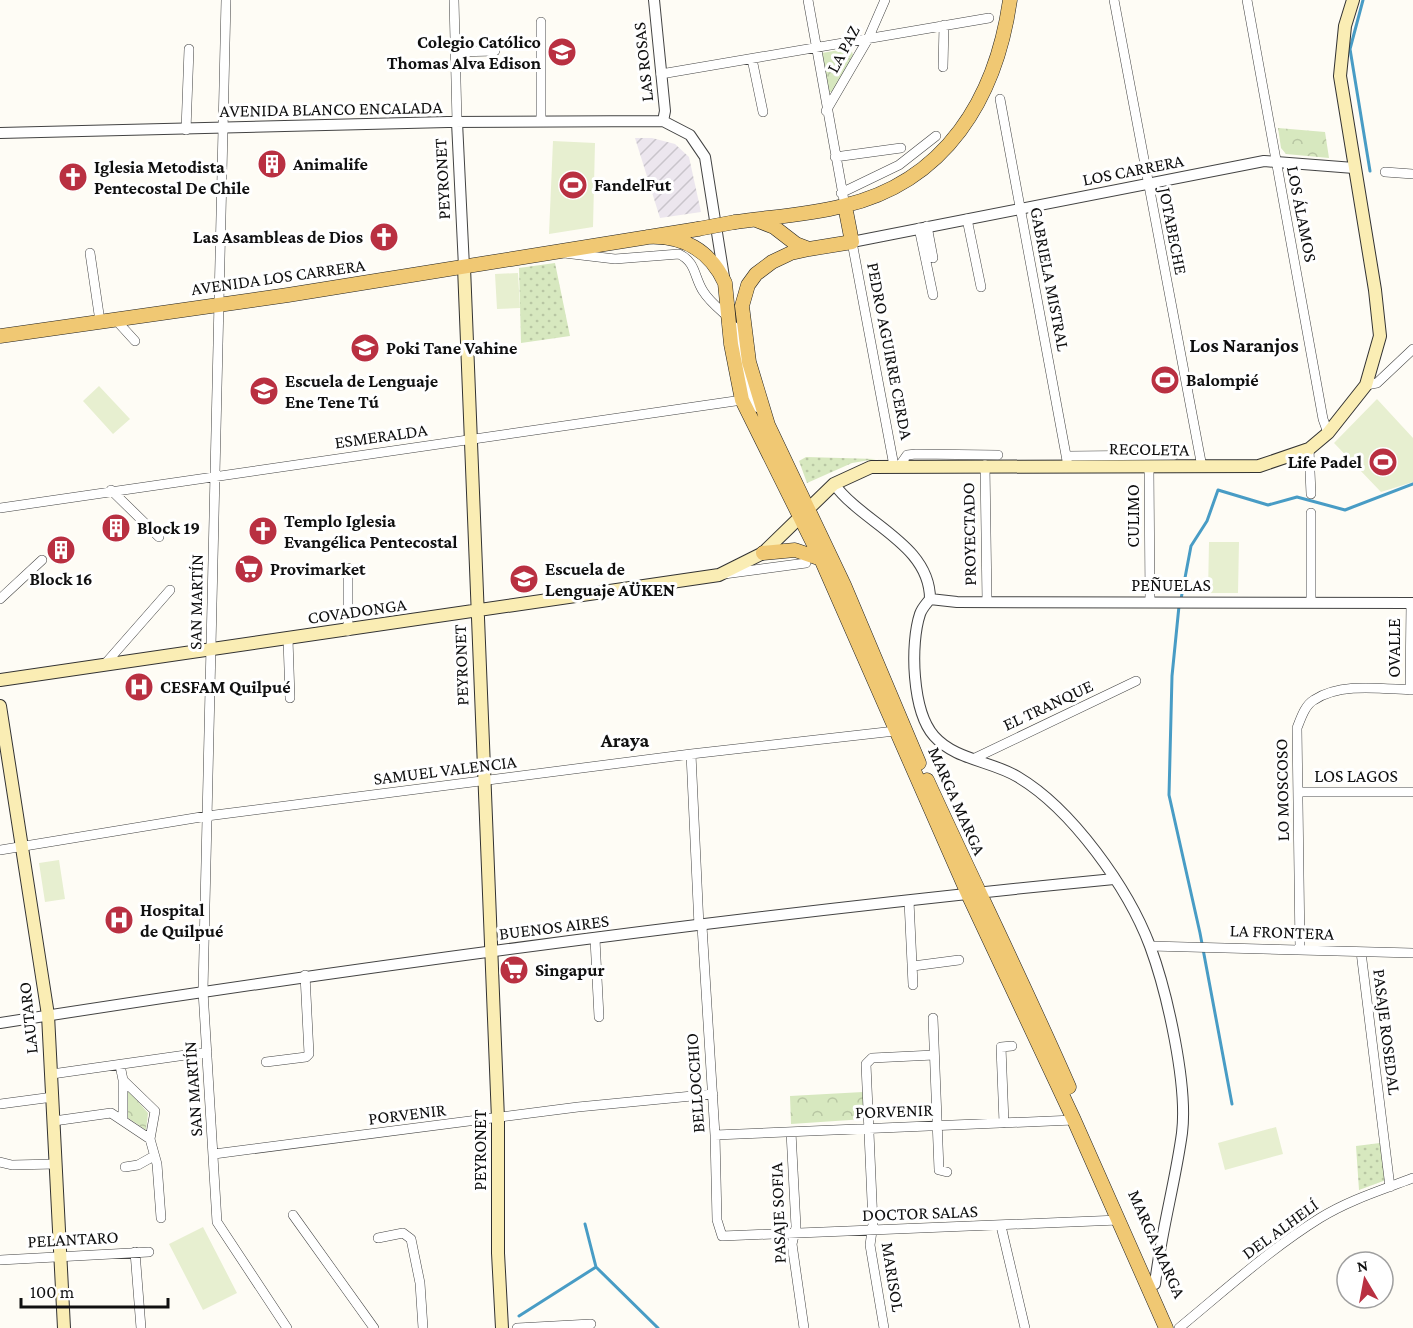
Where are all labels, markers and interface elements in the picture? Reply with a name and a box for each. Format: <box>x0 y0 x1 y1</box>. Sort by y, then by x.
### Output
street label: LAS ROSAS <box>629 21 657 103</box>
street label: LA PAZ <box>822 22 864 76</box>
place label: Colegio Católico Thomas Alva Edison <box>387 32 542 73</box>
school or university icon: Colegio Católico Thomas Alva Edison <box>546 36 578 68</box>
street label: AVENIDA BLANCO ENCALADA <box>219 97 444 121</box>
street label: PEYRONET <box>430 138 454 220</box>
building icon: Animalife <box>256 148 288 180</box>
street label: LOS CARRERA <box>1081 150 1186 190</box>
place label: Animalife <box>292 154 368 174</box>
place label: Iglesia Metodista Pentecostal De Chile <box>94 157 250 198</box>
church icon: Iglesia Metodista Pentecostal De Chile <box>57 161 89 193</box>
street label: LOS ÁLAMOS <box>1283 164 1321 264</box>
sports icon: FandelFut <box>557 169 589 201</box>
place label: FandelFut <box>594 175 672 195</box>
street label: JOTABECHE <box>1154 184 1191 277</box>
street label: GABRIELA MISTRAL <box>1026 205 1074 353</box>
church icon: Las Asambleas de Dios <box>368 221 400 253</box>
place label: Las Asambleas de Dios <box>193 227 363 247</box>
street label: AVENIDA LOS CARRERA <box>190 255 367 299</box>
street label: PEDRO AGUIRRE CERDA <box>863 261 917 442</box>
school or university icon: Poki Tane Vahine <box>349 332 381 364</box>
district label: Los Naranjos <box>1189 334 1299 357</box>
place label: Poki Tane Vahine <box>386 338 517 358</box>
sports icon: Balompié <box>1149 364 1181 396</box>
place label: Balompié <box>1186 370 1259 390</box>
place label: Escuela de Lenguaje Ene Tene Tú <box>285 371 438 412</box>
school or university icon: Escuela de Lenguaje Ene Tene Tú <box>248 375 280 407</box>
street label: ESMERALDA <box>333 419 430 452</box>
street label: RECOLETA <box>1109 438 1190 460</box>
sports icon: Life Padel <box>1367 446 1399 478</box>
place label: Life Padel <box>1288 452 1362 472</box>
street label: PROYECTADO <box>958 482 980 586</box>
street label: CULIMO <box>1123 484 1143 548</box>
place label: Templo Iglesia Evangélica Pentecostal <box>284 511 458 552</box>
building icon: Block 19 <box>100 512 132 544</box>
church icon: Templo Iglesia Evangélica Pentecostal <box>247 515 279 547</box>
place label: Block 19 <box>137 518 200 538</box>
building icon: Block 16 <box>45 534 77 566</box>
supermarket icon: Provimarket <box>233 553 265 585</box>
street label: SAN MARTÍN <box>185 554 207 650</box>
place label: Provimarket <box>270 559 366 579</box>
place label: Escuela de Lenguaje AÜKEN <box>545 559 675 601</box>
school or university icon: Escuela de Lenguaje AÜKEN <box>508 563 540 595</box>
place label: Block 16 <box>30 569 92 589</box>
street label: PEÑUELAS <box>1131 575 1211 595</box>
street label: COVADONGA <box>306 594 408 628</box>
street label: OVALLE <box>1384 618 1404 678</box>
street label: PEYRONET <box>450 624 472 706</box>
hospital icon: CESFAM Quilpué <box>123 671 155 703</box>
street label: EL TRANQUE <box>1000 675 1096 735</box>
place label: CESFAM Quilpué <box>160 677 291 697</box>
district label: Araya <box>600 729 649 751</box>
street label: LO MOSCOSO <box>1271 738 1293 842</box>
street label: MARGA MARGA <box>924 744 990 859</box>
street label: SAMUEL VALENCIA <box>372 751 518 789</box>
street label: LOS LAGOS <box>1314 766 1398 786</box>
place label: Hospital de Quilpué <box>140 900 223 941</box>
hospital icon: Hospital de Quilpué <box>103 904 135 936</box>
street label: BUENOS AIRES <box>498 910 610 944</box>
street label: LA FRONTERA <box>1229 920 1335 944</box>
supermarket icon: Singapur <box>498 954 530 986</box>
place label: Singapur <box>535 960 605 980</box>
street label: PASAJE ROSEDAL <box>1369 968 1405 1096</box>
street label: LAUTARO <box>14 981 42 1055</box>
street label: BELLOCCHIO <box>682 1032 708 1134</box>
street label: SAN MARTÍN <box>180 1040 206 1137</box>
street label: PORVENIR <box>367 1099 448 1129</box>
street label: PORVENIR <box>855 1100 934 1122</box>
street label: PEYRONET <box>470 1109 490 1191</box>
street label: PASAJE SOFIA <box>766 1161 790 1264</box>
street label: MARGA MARGA <box>1124 1187 1190 1302</box>
street label: DEL ALHELÍ <box>1238 1195 1322 1263</box>
street label: DOCTOR SALAS <box>862 1201 978 1225</box>
street label: PELANTARO <box>27 1227 119 1251</box>
street label: MARISOL <box>878 1241 908 1313</box>
north arrow <box>1335 1250 1395 1310</box>
text: N <box>1356 1256 1369 1275</box>
scale bar <box>21 1271 168 1309</box>
text: 100 m <box>30 1282 75 1302</box>

